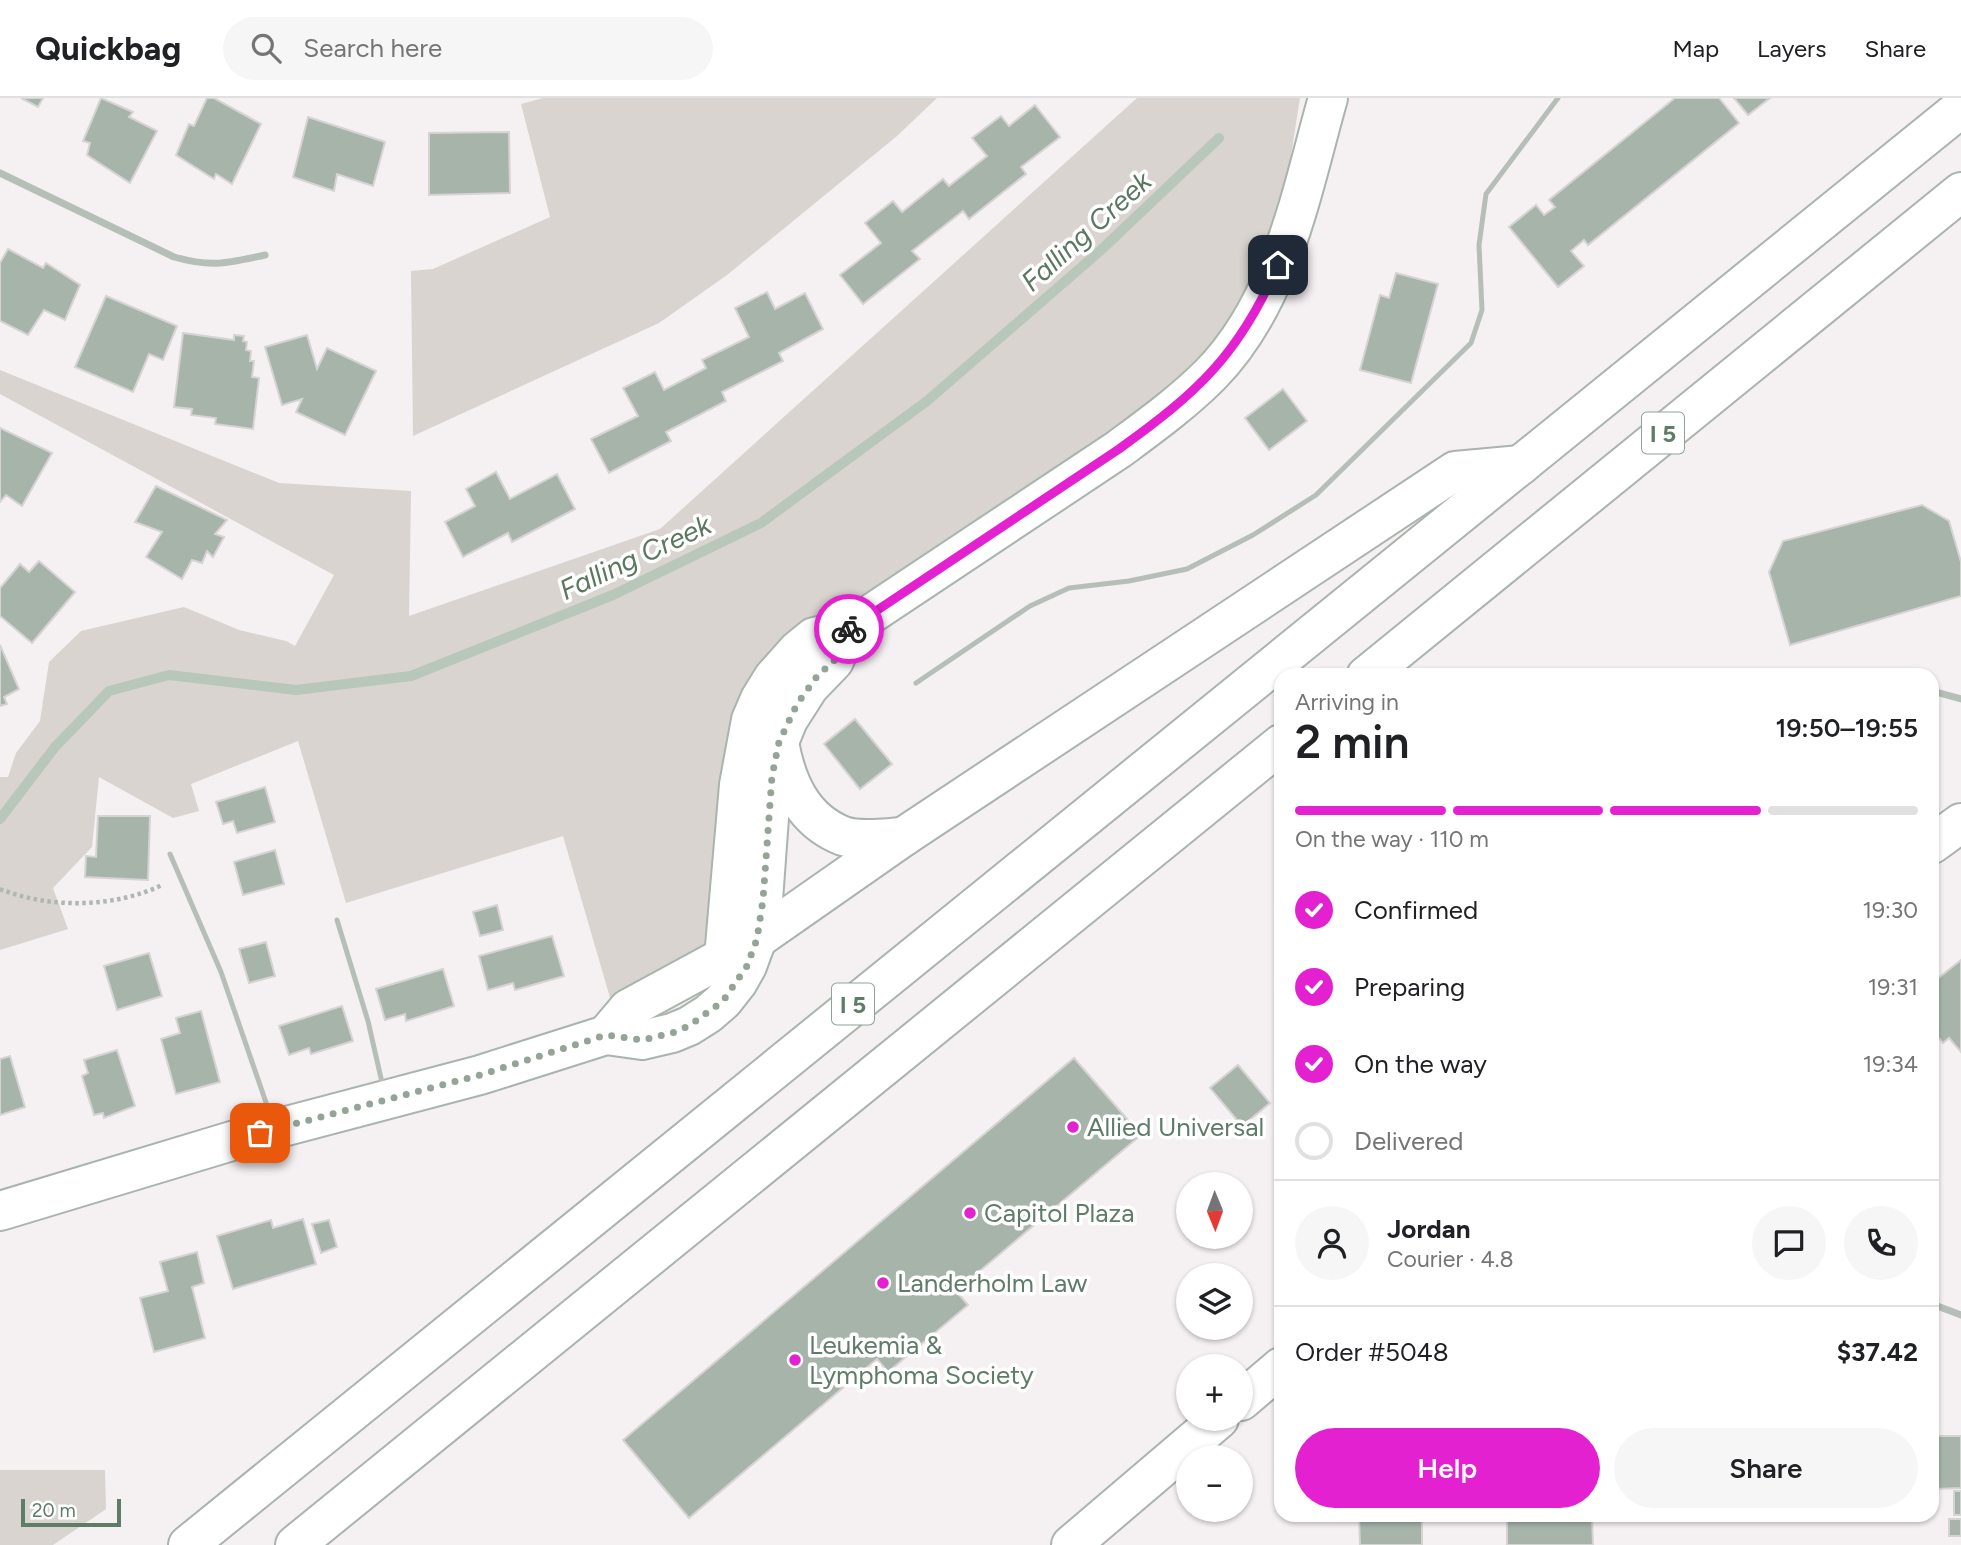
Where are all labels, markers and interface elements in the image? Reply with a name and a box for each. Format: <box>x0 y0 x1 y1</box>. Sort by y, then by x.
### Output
search box <box>223 17 713 80</box>
text: Quickbag <box>35 29 181 68</box>
icon: search <box>247 29 285 67</box>
text: Search here <box>303 32 442 64</box>
text: Map <box>1672 34 1719 63</box>
text: Layers <box>1757 34 1826 63</box>
text: Share <box>1864 34 1926 63</box>
water label: Falling Creek <box>1014 163 1159 298</box>
pin <box>1248 235 1308 295</box>
icon: home <box>1259 246 1297 284</box>
road number: I 5 <box>1642 412 1684 454</box>
water label: Falling Creek <box>554 506 717 607</box>
courier <box>814 594 884 664</box>
icon: bike <box>830 610 868 648</box>
text: Arriving in <box>1295 688 1399 716</box>
text: 19:50–19:55 <box>1776 712 1918 744</box>
text: 2 min <box>1295 714 1410 770</box>
text: On the way · 110 m <box>1295 825 1489 853</box>
icon: check <box>1295 891 1333 929</box>
text: Confirmed <box>1354 894 1478 926</box>
text: 19:30 <box>1862 896 1918 924</box>
icon: check <box>1295 968 1333 1006</box>
text: Preparing <box>1354 971 1465 1003</box>
text: 19:31 <box>1868 973 1918 1001</box>
road number: I 5 <box>832 983 874 1024</box>
icon: check <box>1295 1045 1333 1083</box>
text: On the way <box>1354 1048 1487 1080</box>
text: 19:34 <box>1863 1050 1918 1078</box>
pin <box>230 1103 290 1163</box>
place label: Allied Universal <box>1087 1111 1264 1143</box>
icon: bag <box>241 1114 279 1152</box>
marker: Allied Universal <box>1065 1119 1081 1135</box>
text: Delivered <box>1354 1125 1463 1157</box>
north arrow <box>1176 1172 1253 1250</box>
map controls <box>1176 1172 1253 1522</box>
place label: Capitol Plaza <box>984 1197 1134 1229</box>
marker: Capitol Plaza <box>962 1205 978 1221</box>
button: person <box>1295 1206 1369 1280</box>
button: chat <box>1752 1206 1826 1280</box>
button: phone <box>1844 1206 1918 1280</box>
text: Jordan <box>1387 1213 1470 1245</box>
text: Courier · 4.8 <box>1387 1245 1514 1273</box>
button: layers <box>1176 1263 1253 1340</box>
place label: Landerholm Law <box>897 1267 1088 1299</box>
marker: Landerholm Law <box>875 1275 891 1291</box>
place label: Leukemia & Lymphoma Society <box>809 1329 1034 1391</box>
text: Order #5048 <box>1295 1336 1449 1368</box>
text: $37.42 <box>1837 1336 1918 1368</box>
marker: Leukemia & Lymphoma Society <box>787 1352 803 1368</box>
button: + <box>1176 1354 1253 1431</box>
button: Help <box>1295 1428 1600 1508</box>
button: Share <box>1614 1428 1918 1508</box>
button: − <box>1176 1445 1253 1522</box>
scale bar <box>21 1496 121 1528</box>
text: 20 m <box>32 1499 76 1522</box>

